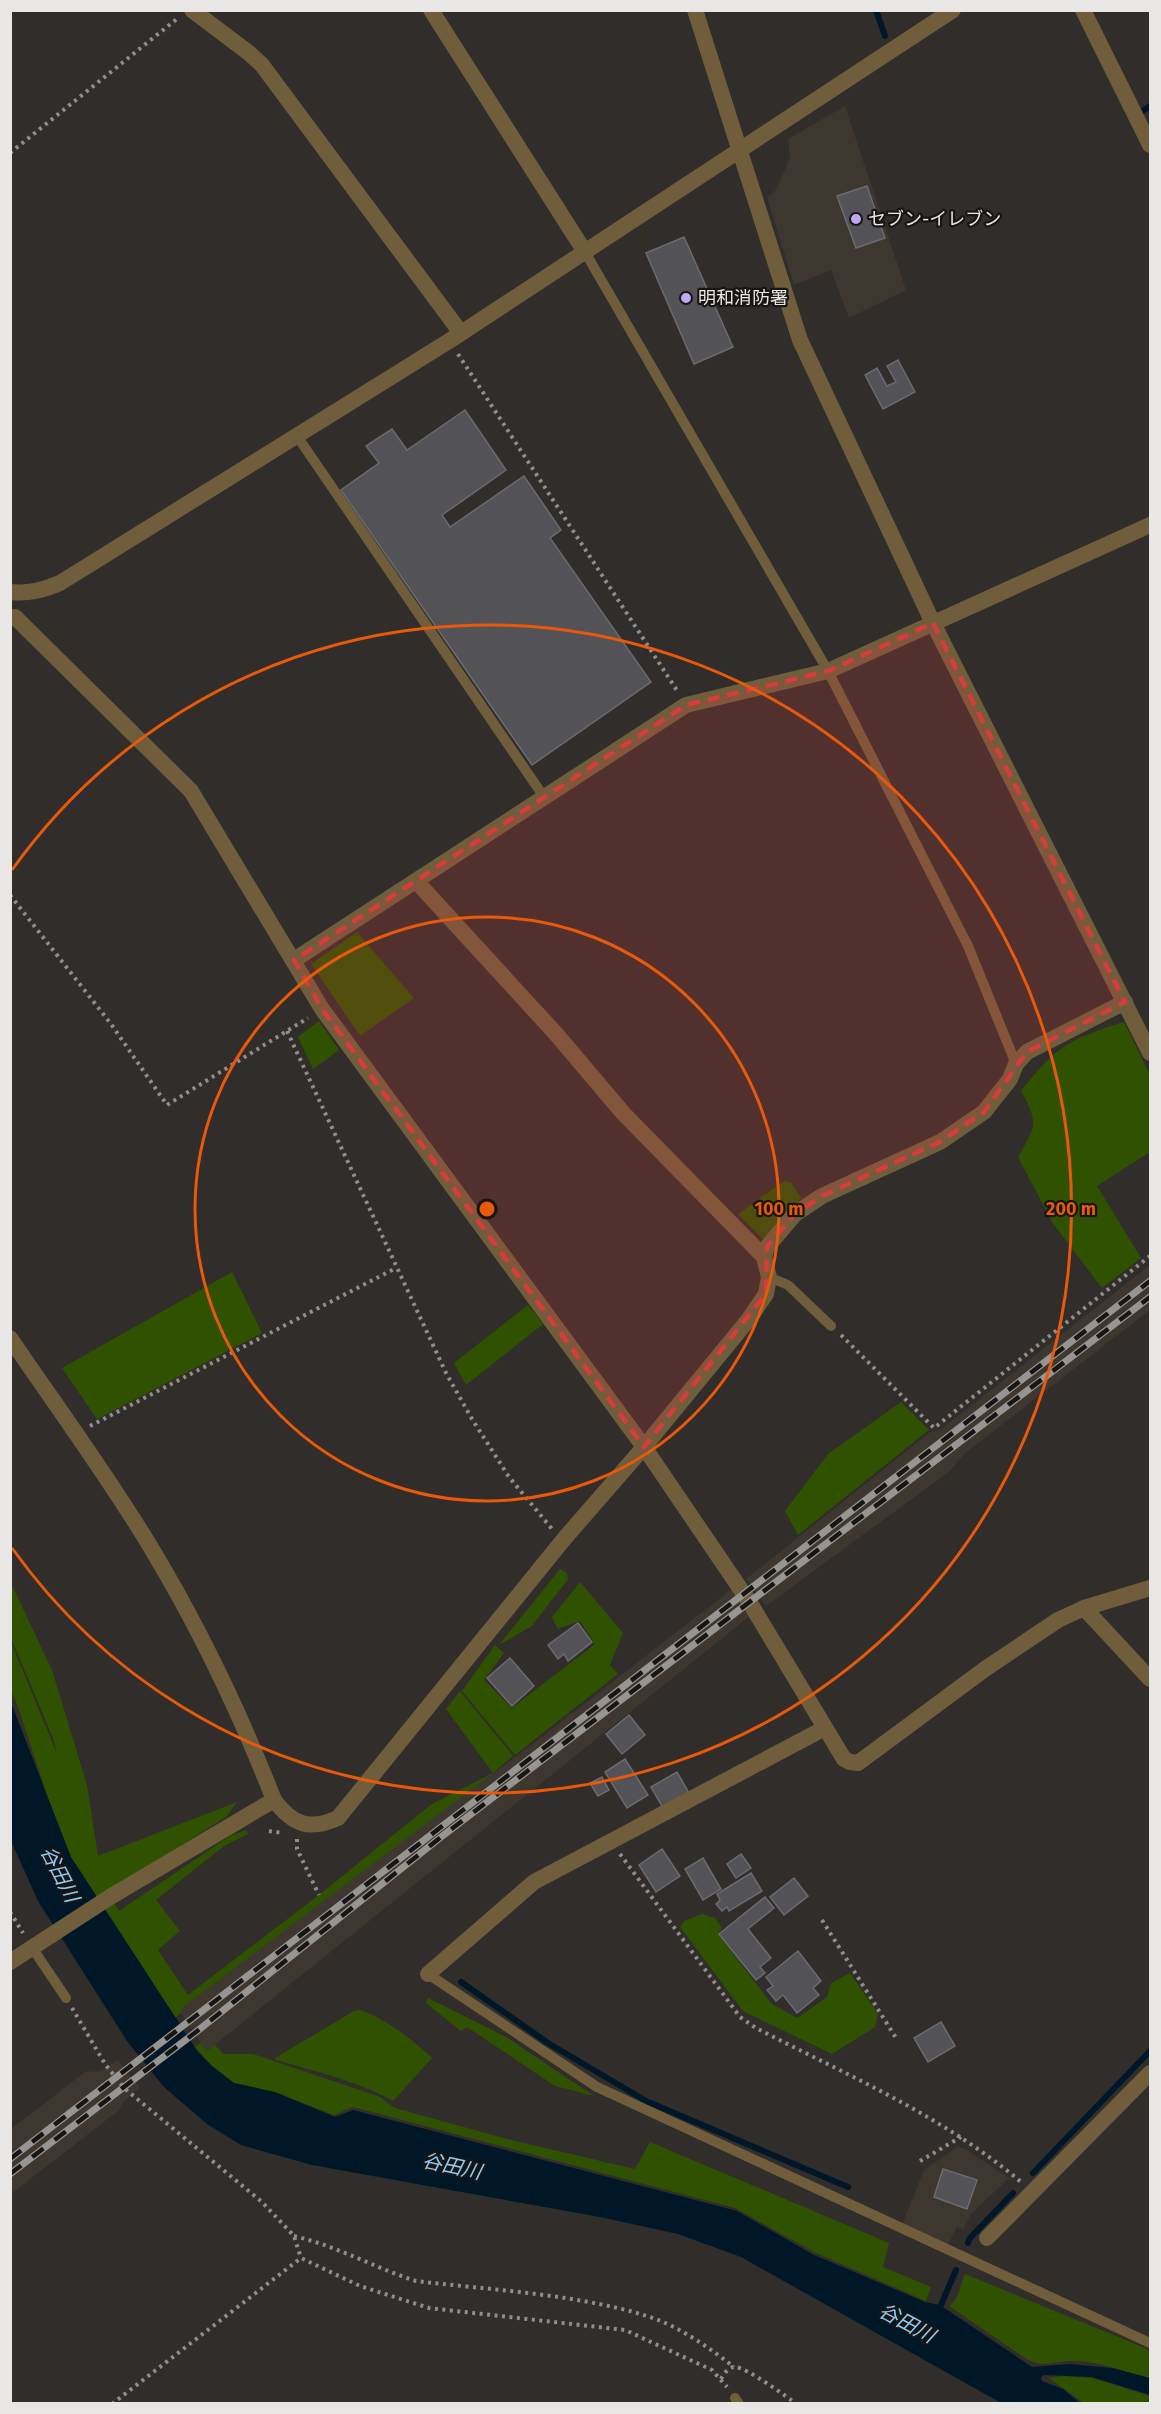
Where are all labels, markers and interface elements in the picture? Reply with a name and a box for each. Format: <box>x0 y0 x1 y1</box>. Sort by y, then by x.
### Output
place label: セブン-イレブン <box>868 208 1001 230</box>
marker: セブン-イレブン <box>849 212 863 226</box>
place label: 明和消防署 <box>698 287 788 309</box>
marker: 明和消防署 <box>679 291 693 305</box>
text: 100 m <box>755 1198 803 1220</box>
text: 200 m <box>1046 1198 1096 1220</box>
centre of rings <box>477 1199 497 1219</box>
water label: 谷田川 <box>36 1842 85 1908</box>
water label: 谷田川 <box>420 2148 486 2184</box>
water label: 谷田川 <box>875 2298 941 2349</box>

